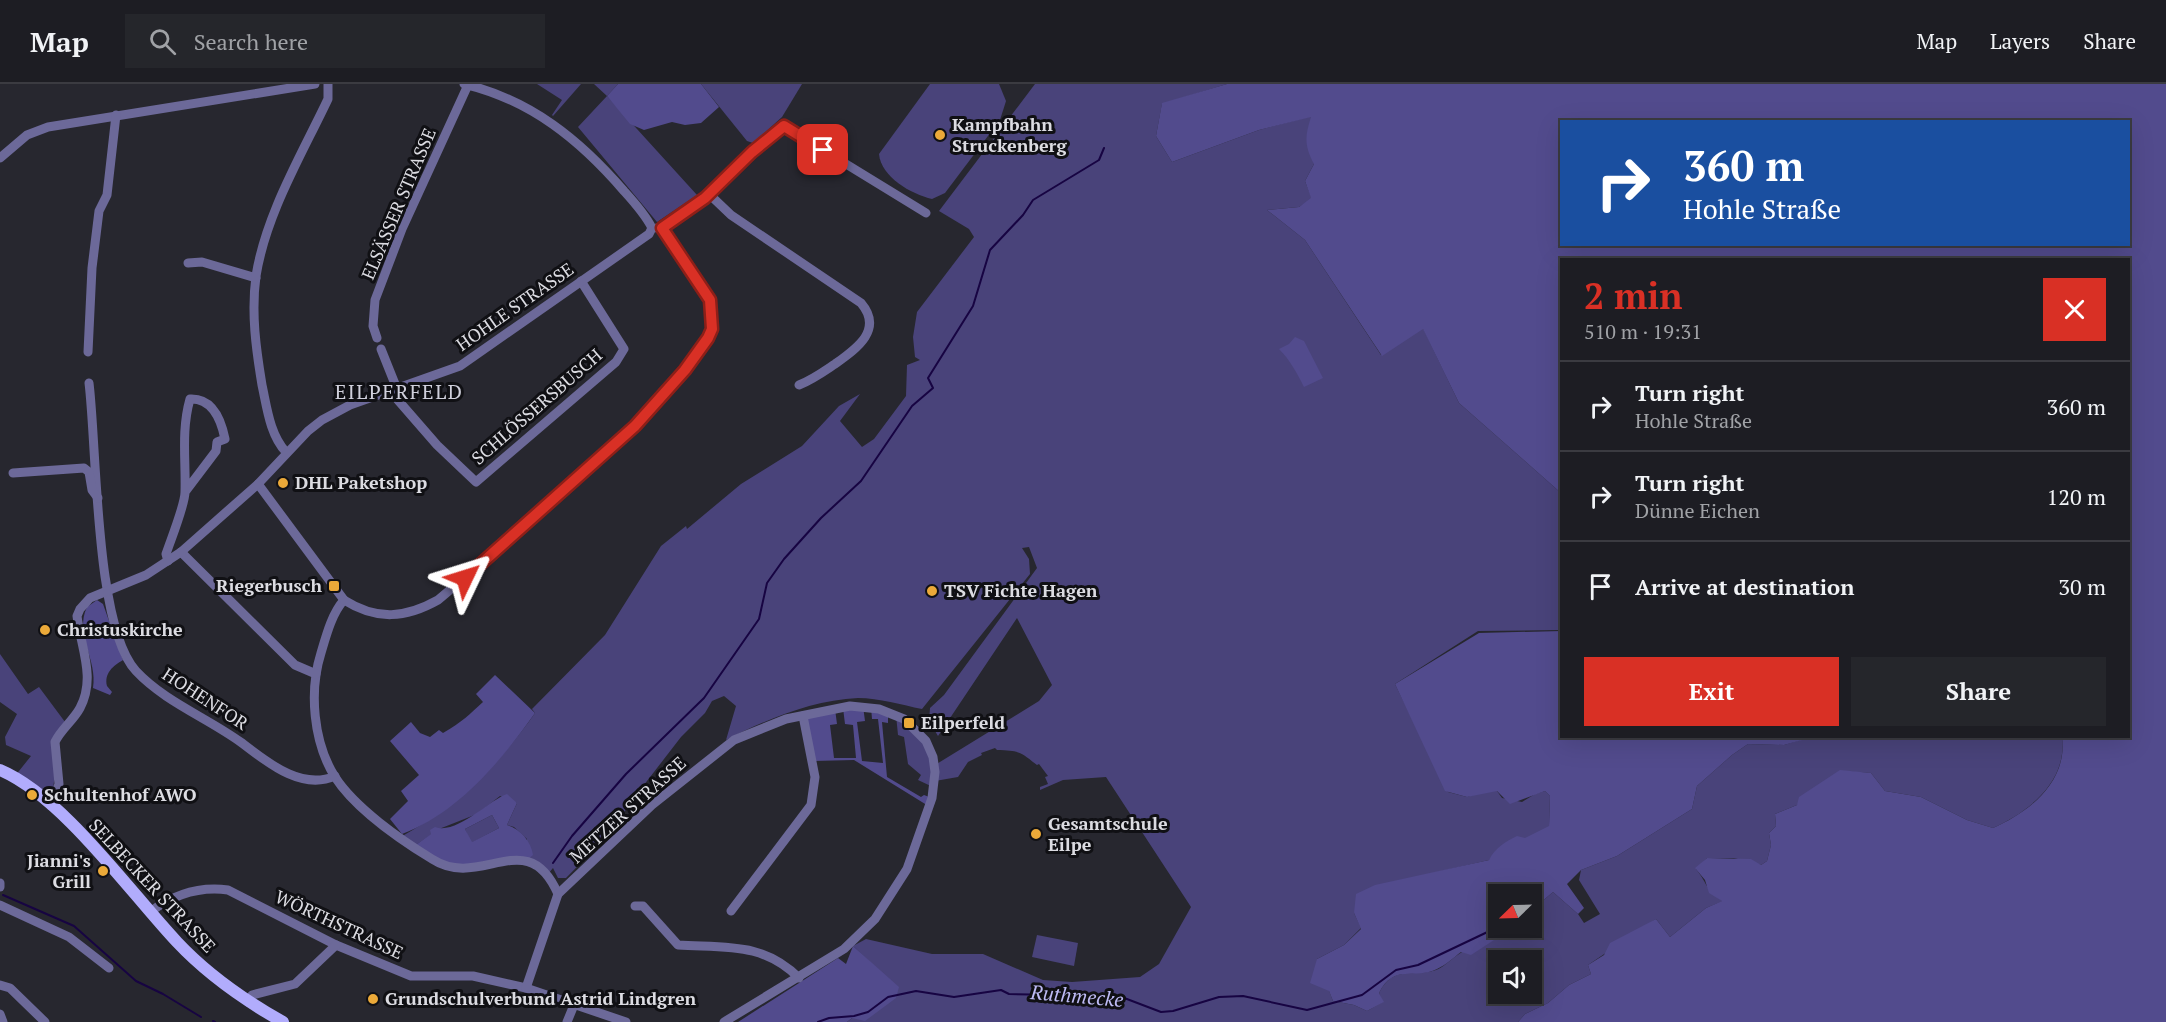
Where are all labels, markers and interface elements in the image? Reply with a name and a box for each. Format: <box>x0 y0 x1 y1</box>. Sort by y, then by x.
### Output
search box <box>125 14 545 68</box>
text: Map <box>30 23 89 60</box>
icon: search <box>146 25 179 58</box>
text: Search here <box>194 27 308 56</box>
text: Map <box>1916 27 1957 55</box>
text: Layers <box>1990 27 2050 55</box>
text: Share <box>2083 27 2136 55</box>
place label: Kampfbahn Struckenberg <box>952 112 1067 157</box>
street label: ELSÄSSER STRASSE <box>355 124 441 283</box>
pin <box>797 124 848 175</box>
marker: Kampfbahn Struckenberg <box>933 128 947 142</box>
icon: arrive <box>806 133 839 166</box>
text: 360 m <box>1683 137 1804 193</box>
icon: right <box>1584 144 1662 222</box>
text: Hohle Straße <box>1683 191 1841 227</box>
street label: HOHLE STRASSE <box>451 257 578 356</box>
text: 2 min <box>1584 272 1682 319</box>
button: close <box>2043 278 2106 341</box>
text: 510 m · 19:31 <box>1584 318 1702 345</box>
street label: SCHLÖSSERSBUSCH <box>466 343 607 470</box>
district label: EILPERFELD <box>335 378 463 405</box>
text: Turn right <box>1635 378 1744 407</box>
icon: right <box>1584 390 1617 423</box>
text: 360 m <box>2046 392 2106 421</box>
text: Hohle Straße <box>1635 407 1752 434</box>
text: Turn right <box>1635 468 1744 497</box>
place label: DHL Paketshop <box>295 470 427 494</box>
marker: DHL Paketshop <box>276 476 290 490</box>
icon: right <box>1584 480 1617 513</box>
text: 120 m <box>2046 482 2106 511</box>
text: Dünne Eichen <box>1635 497 1760 524</box>
position arrow <box>433 546 497 610</box>
icon: arrive <box>1584 570 1617 603</box>
text: Arrive at destination <box>1635 572 1854 601</box>
text: 30 m <box>2058 572 2106 601</box>
place label: Riegerbusch <box>216 573 322 597</box>
place label: TSV Fichte Hagen <box>944 578 1098 602</box>
marker: Riegerbusch <box>327 579 341 593</box>
marker: TSV Fichte Hagen <box>925 584 939 598</box>
place label: Christuskirche <box>57 617 183 641</box>
marker: Christuskirche <box>38 623 52 637</box>
button: Exit <box>1584 657 1839 726</box>
button: Share <box>1851 657 2106 726</box>
street label: HOHENFOR <box>158 661 254 735</box>
place label: Eilperfeld <box>921 710 1005 734</box>
marker: Eilperfeld <box>902 716 916 730</box>
street label: METZER STRASSE <box>564 751 691 868</box>
place label: Schultenhof AWO <box>44 782 197 806</box>
marker: Schultenhof AWO <box>25 788 39 802</box>
place label: Gesamtschule Eilpe <box>1048 811 1168 856</box>
street label: SELBECKER STRASSE <box>84 813 221 958</box>
marker: Gesamtschule Eilpe <box>1029 827 1043 841</box>
place label: Jianni's Grill <box>27 848 91 893</box>
marker: Jianni's Grill <box>96 864 110 878</box>
street label: WÖRTHSTRASSE <box>271 884 407 964</box>
north arrow <box>1488 884 1542 938</box>
map controls <box>1488 884 1542 1004</box>
button: sound <box>1488 950 1542 1004</box>
water label: Ruthmecke <box>1029 978 1125 1013</box>
place label: Grundschulverbund Astrid Lindgren <box>385 986 697 1010</box>
marker: Grundschulverbund Astrid Lindgren <box>366 992 380 1006</box>

